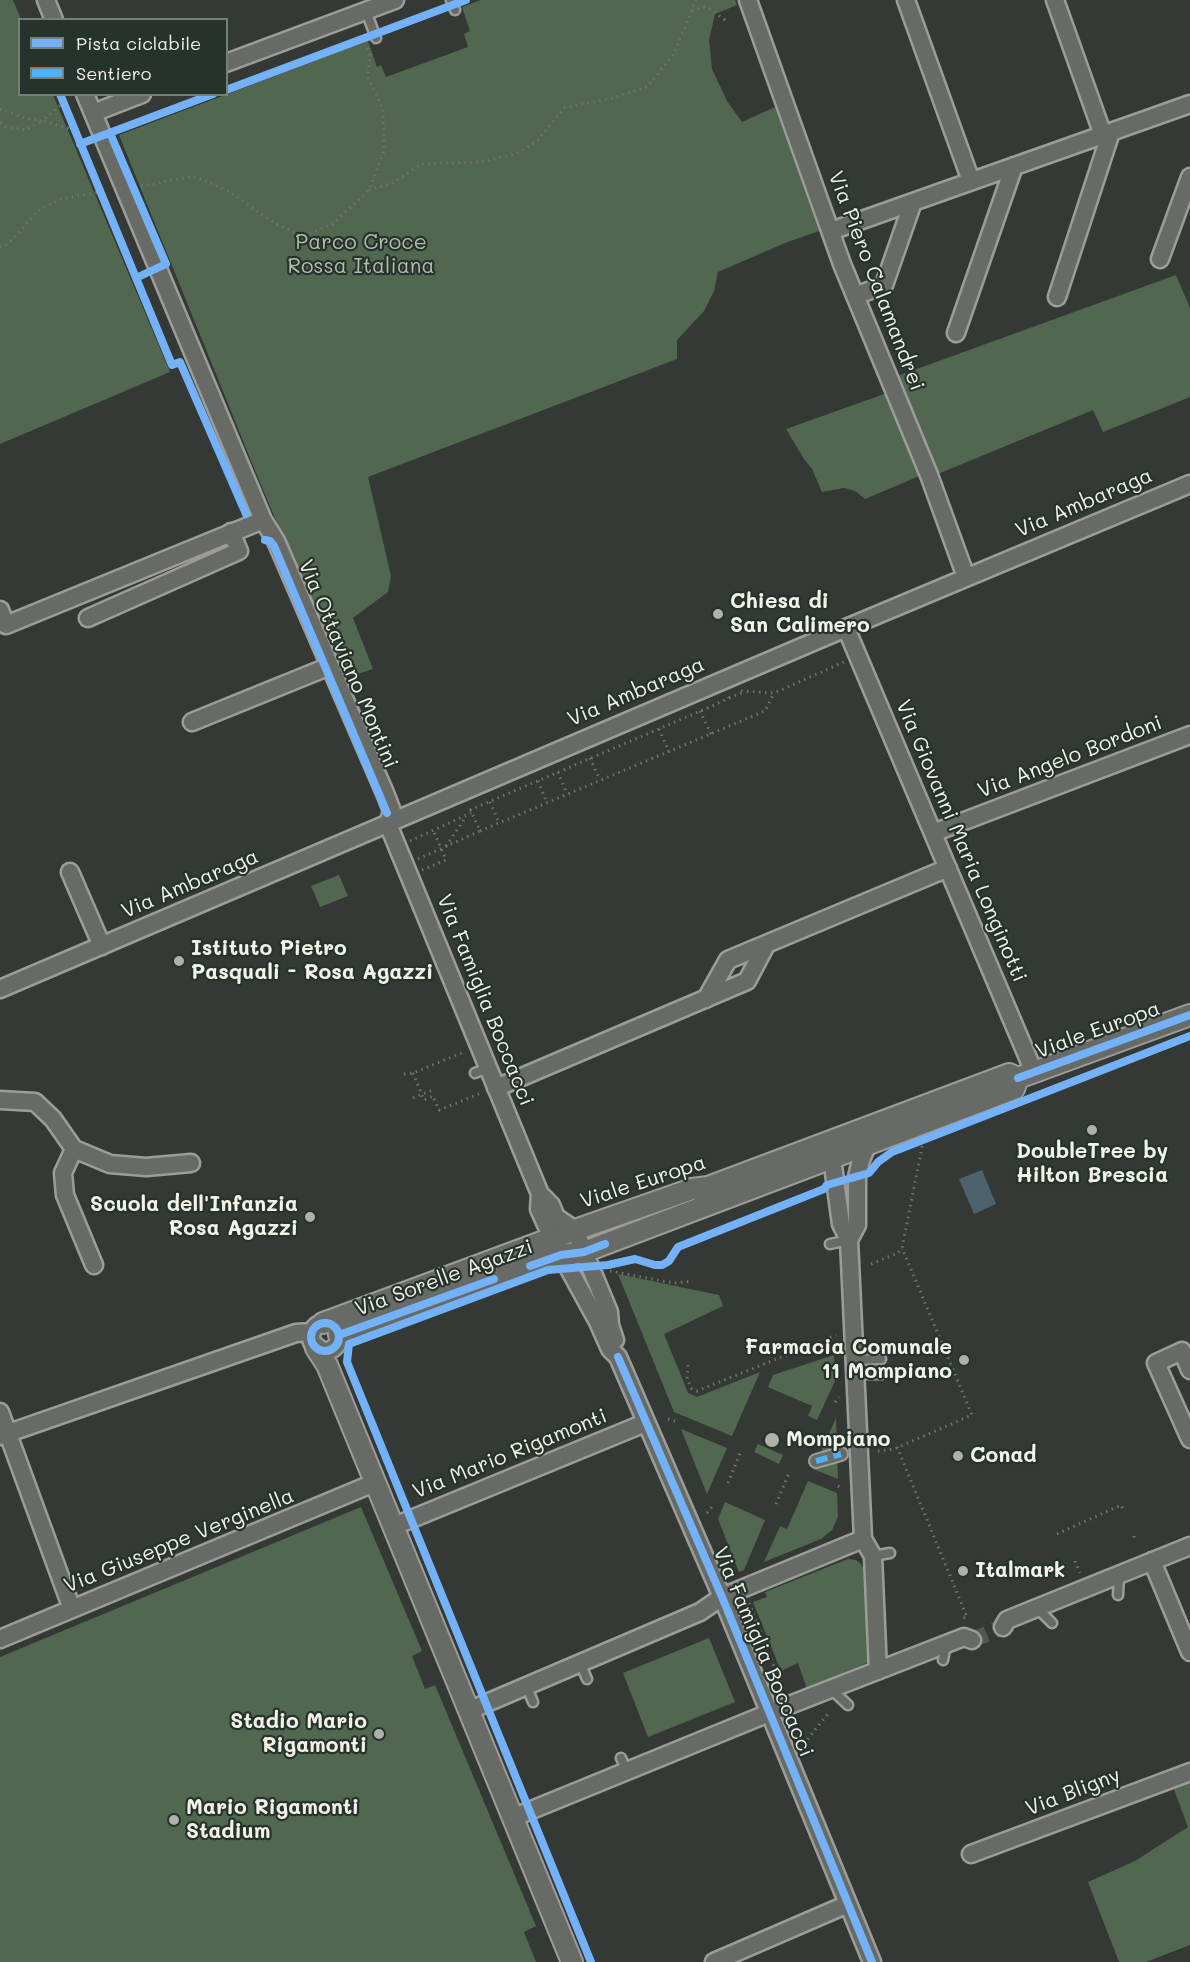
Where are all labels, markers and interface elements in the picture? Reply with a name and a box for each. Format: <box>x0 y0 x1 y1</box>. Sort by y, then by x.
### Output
legend <box>18 18 228 96</box>
text: Pista ciclabile <box>76 31 201 55</box>
text: Sentiero <box>76 61 152 85</box>
street label: Via Piero Calamandrei <box>823 168 929 394</box>
park label: Parco Croce Rossa Italiana <box>287 230 435 280</box>
street label: Via Ambaraga <box>1012 463 1156 543</box>
street label: Via Ottaviano Montini <box>293 556 403 772</box>
place label: Chiesa di San Calimero <box>730 589 870 639</box>
marker: Chiesa di San Calimero <box>711 607 725 621</box>
street label: Via Ambaraga <box>564 652 708 732</box>
street label: Via Giovanni Maria Longinotti <box>890 696 1032 986</box>
street label: Via Angelo Bordoni <box>974 710 1166 804</box>
street label: Via Ambaraga <box>118 844 262 924</box>
street label: Via Famiglia Boccacci <box>431 891 539 1109</box>
place label: Istituto Pietro Pasquali - Rosa Agazzi <box>191 936 433 986</box>
marker: Istituto Pietro Pasquali - Rosa Agazzi <box>172 954 186 968</box>
street label: Viale Europa <box>1032 996 1164 1064</box>
marker: DoubleTree by Hilton Brescia <box>1085 1123 1099 1137</box>
place label: DoubleTree by Hilton Brescia <box>1016 1139 1168 1189</box>
street label: Viale Europa <box>577 1150 709 1214</box>
place label: Scuola dell'Infanzia Rosa Agazzi <box>90 1192 298 1242</box>
marker: Scuola dell'Infanzia Rosa Agazzi <box>303 1210 317 1224</box>
street label: Via Sorelle Agazzi <box>352 1234 536 1322</box>
place label: Farmacia Comunale 11 Mompiano <box>745 1335 952 1385</box>
marker: Farmacia Comunale 11 Mompiano <box>957 1353 971 1367</box>
street label: Via Mario Rigamonti <box>409 1403 611 1505</box>
place label: Mompiano <box>786 1427 890 1453</box>
marker: Mompiano <box>763 1431 781 1449</box>
place label: Conad <box>970 1443 1037 1469</box>
marker: Conad <box>951 1449 965 1463</box>
street label: Via Giuseppe Verginella <box>60 1483 298 1599</box>
street label: Via Famiglia Boccacci <box>707 1543 819 1761</box>
place label: Italmark <box>975 1558 1065 1584</box>
marker: Italmark <box>956 1564 970 1578</box>
place label: Stadio Mario Rigamonti <box>230 1709 367 1759</box>
marker: Stadio Mario Rigamonti <box>372 1727 386 1741</box>
street label: Via Bligny <box>1022 1762 1124 1822</box>
place label: Mario Rigamonti Stadium <box>186 1795 359 1845</box>
marker: Mario Rigamonti Stadium <box>167 1813 181 1827</box>

